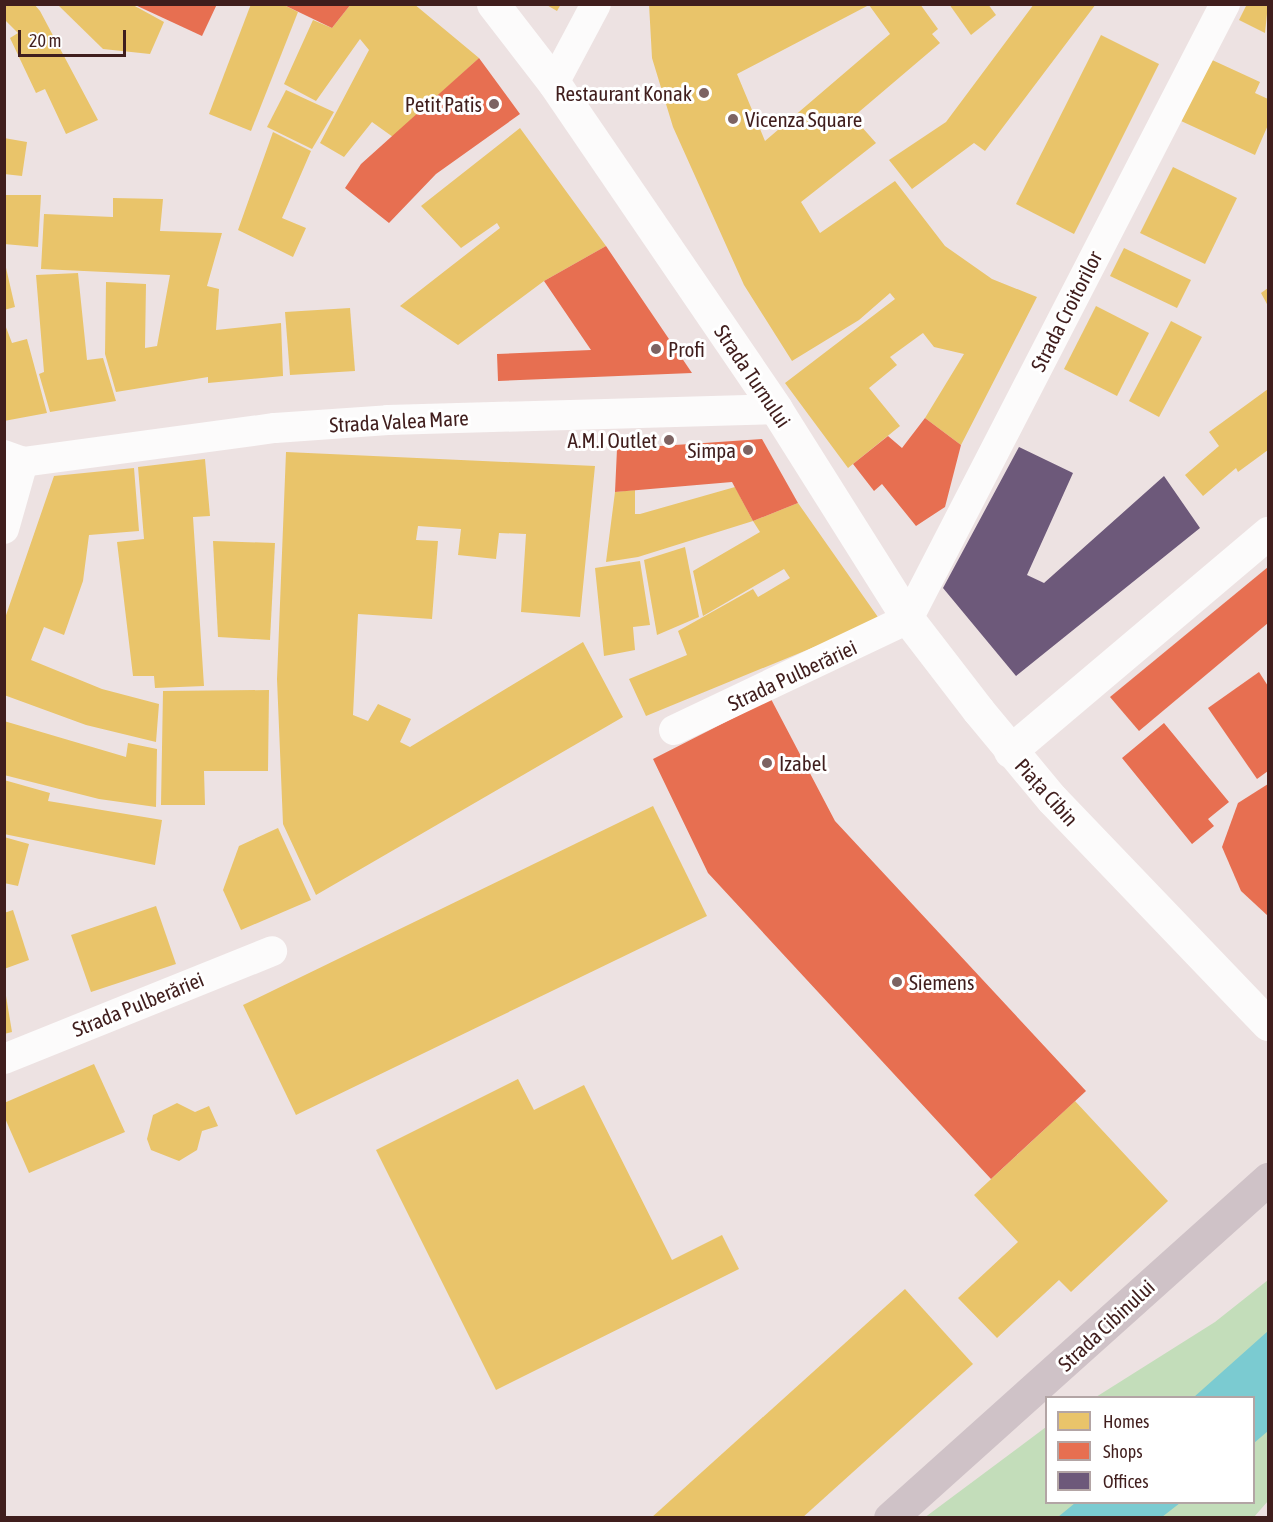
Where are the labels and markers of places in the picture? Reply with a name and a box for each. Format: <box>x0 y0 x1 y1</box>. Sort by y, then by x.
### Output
place label: Restaurant Konak <box>555 80 692 106</box>
marker: Restaurant Konak <box>697 86 711 100</box>
place label: Petit Patis <box>405 91 482 117</box>
marker: Petit Patis <box>487 97 501 111</box>
place label: Vicenza Square <box>745 106 862 132</box>
marker: Vicenza Square <box>726 112 740 126</box>
place label: Profi <box>668 336 705 362</box>
marker: Profi <box>649 342 663 356</box>
place label: A.M.I Outlet <box>568 427 657 453</box>
marker: A.M.I Outlet <box>662 433 676 447</box>
place label: Simpa <box>688 437 736 463</box>
marker: Simpa <box>741 443 755 457</box>
place label: Izabel <box>779 750 827 776</box>
marker: Izabel <box>760 756 774 770</box>
place label: Siemens <box>909 969 974 995</box>
marker: Siemens <box>890 975 904 989</box>

